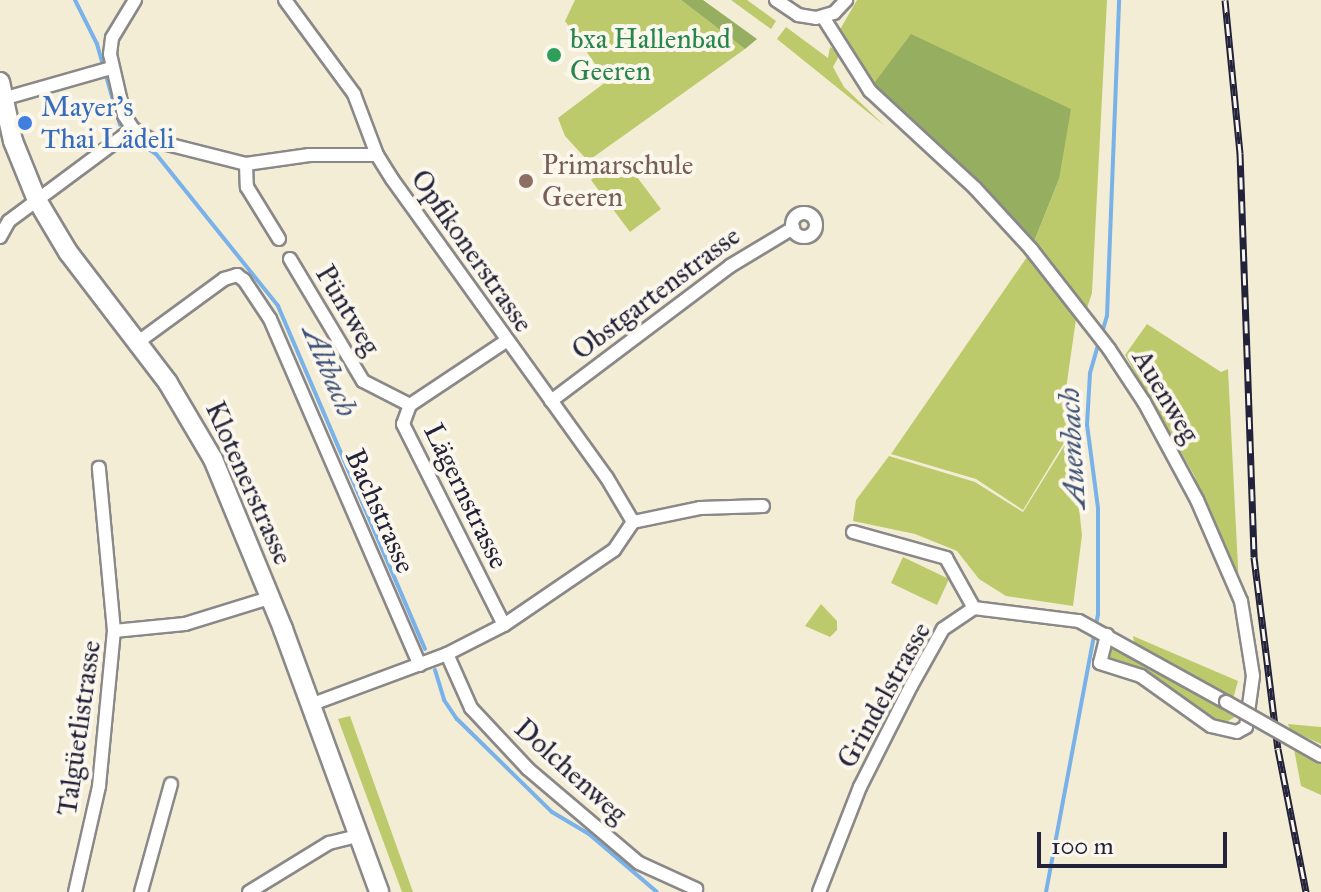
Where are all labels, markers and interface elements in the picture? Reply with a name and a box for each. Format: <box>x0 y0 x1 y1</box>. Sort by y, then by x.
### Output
place label: bxa Hallenbad Geeren <box>570 22 731 88</box>
marker: bxa Hallenbad Geeren <box>545 46 563 64</box>
place label: Mayer's Thai Lädeli <box>41 90 175 156</box>
marker: Mayer's Thai Lädeli <box>16 114 34 132</box>
place label: Primarschule Geeren <box>542 148 693 214</box>
street label: Opfikonerstrasse <box>404 163 540 339</box>
marker: Primarschule Geeren <box>517 172 535 190</box>
street label: Obstgartenstrasse <box>565 219 747 367</box>
street label: Püntweg <box>308 259 388 361</box>
water label: Altbach <box>295 320 365 422</box>
street label: Auenweg <box>1125 343 1207 449</box>
water label: Auenbach <box>1051 387 1093 509</box>
street label: Klotenerstrasse <box>198 396 300 570</box>
street label: Lägernstrasse <box>416 418 516 574</box>
street label: Bachstrasse <box>338 444 422 578</box>
street label: Grindelstrasse <box>830 616 938 774</box>
street label: Talgüetlistrasse <box>50 638 108 818</box>
street label: Dolchenweg <box>508 712 634 830</box>
scale bar <box>1041 816 1231 866</box>
text: 100 m <box>1051 831 1114 861</box>

